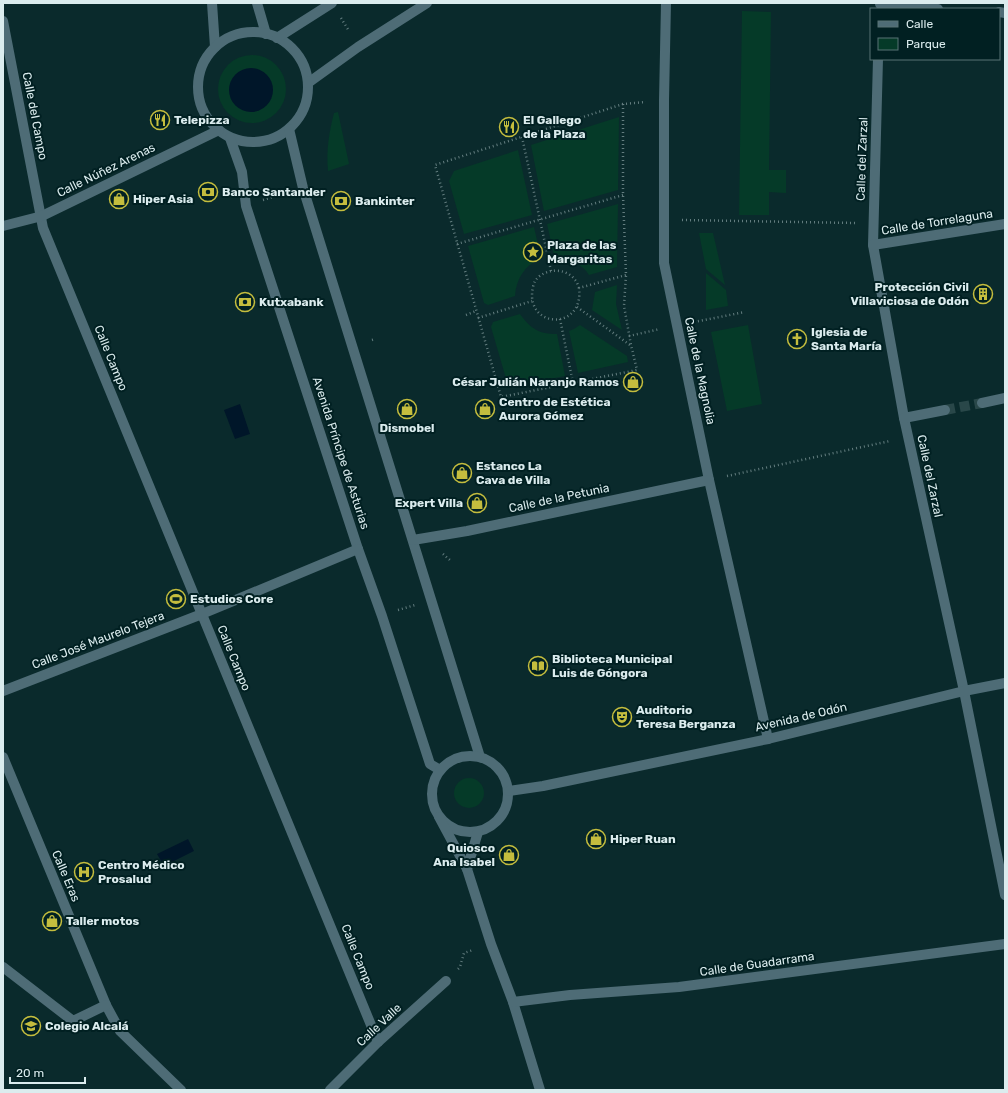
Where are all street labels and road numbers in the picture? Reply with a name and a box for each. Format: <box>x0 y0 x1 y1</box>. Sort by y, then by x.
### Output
street label: Calle del Campo <box>20 71 50 161</box>
street label: Calle del Zarzal <box>854 117 870 201</box>
street label: Calle Núñez Arenas <box>55 140 157 200</box>
street label: Calle de Torrelaguna <box>880 206 994 238</box>
street label: Calle de la Magnolia <box>682 316 718 426</box>
street label: Calle Campo <box>92 323 131 393</box>
street label: Avenida Príncipe de Asturias <box>310 375 372 531</box>
street label: Calle del Zarzal <box>914 434 946 519</box>
street label: Calle de la Petunia <box>507 481 611 515</box>
street label: Calle José Maurelo Tejera <box>30 608 166 672</box>
street label: Calle Campo <box>215 623 254 693</box>
street label: Avenida de Odón <box>754 700 848 734</box>
street label: Calle Eras <box>49 848 83 904</box>
street label: Calle Campo <box>339 922 378 992</box>
street label: Calle de Guadarrama <box>699 949 815 979</box>
street label: Calle Valle <box>354 1001 405 1049</box>

